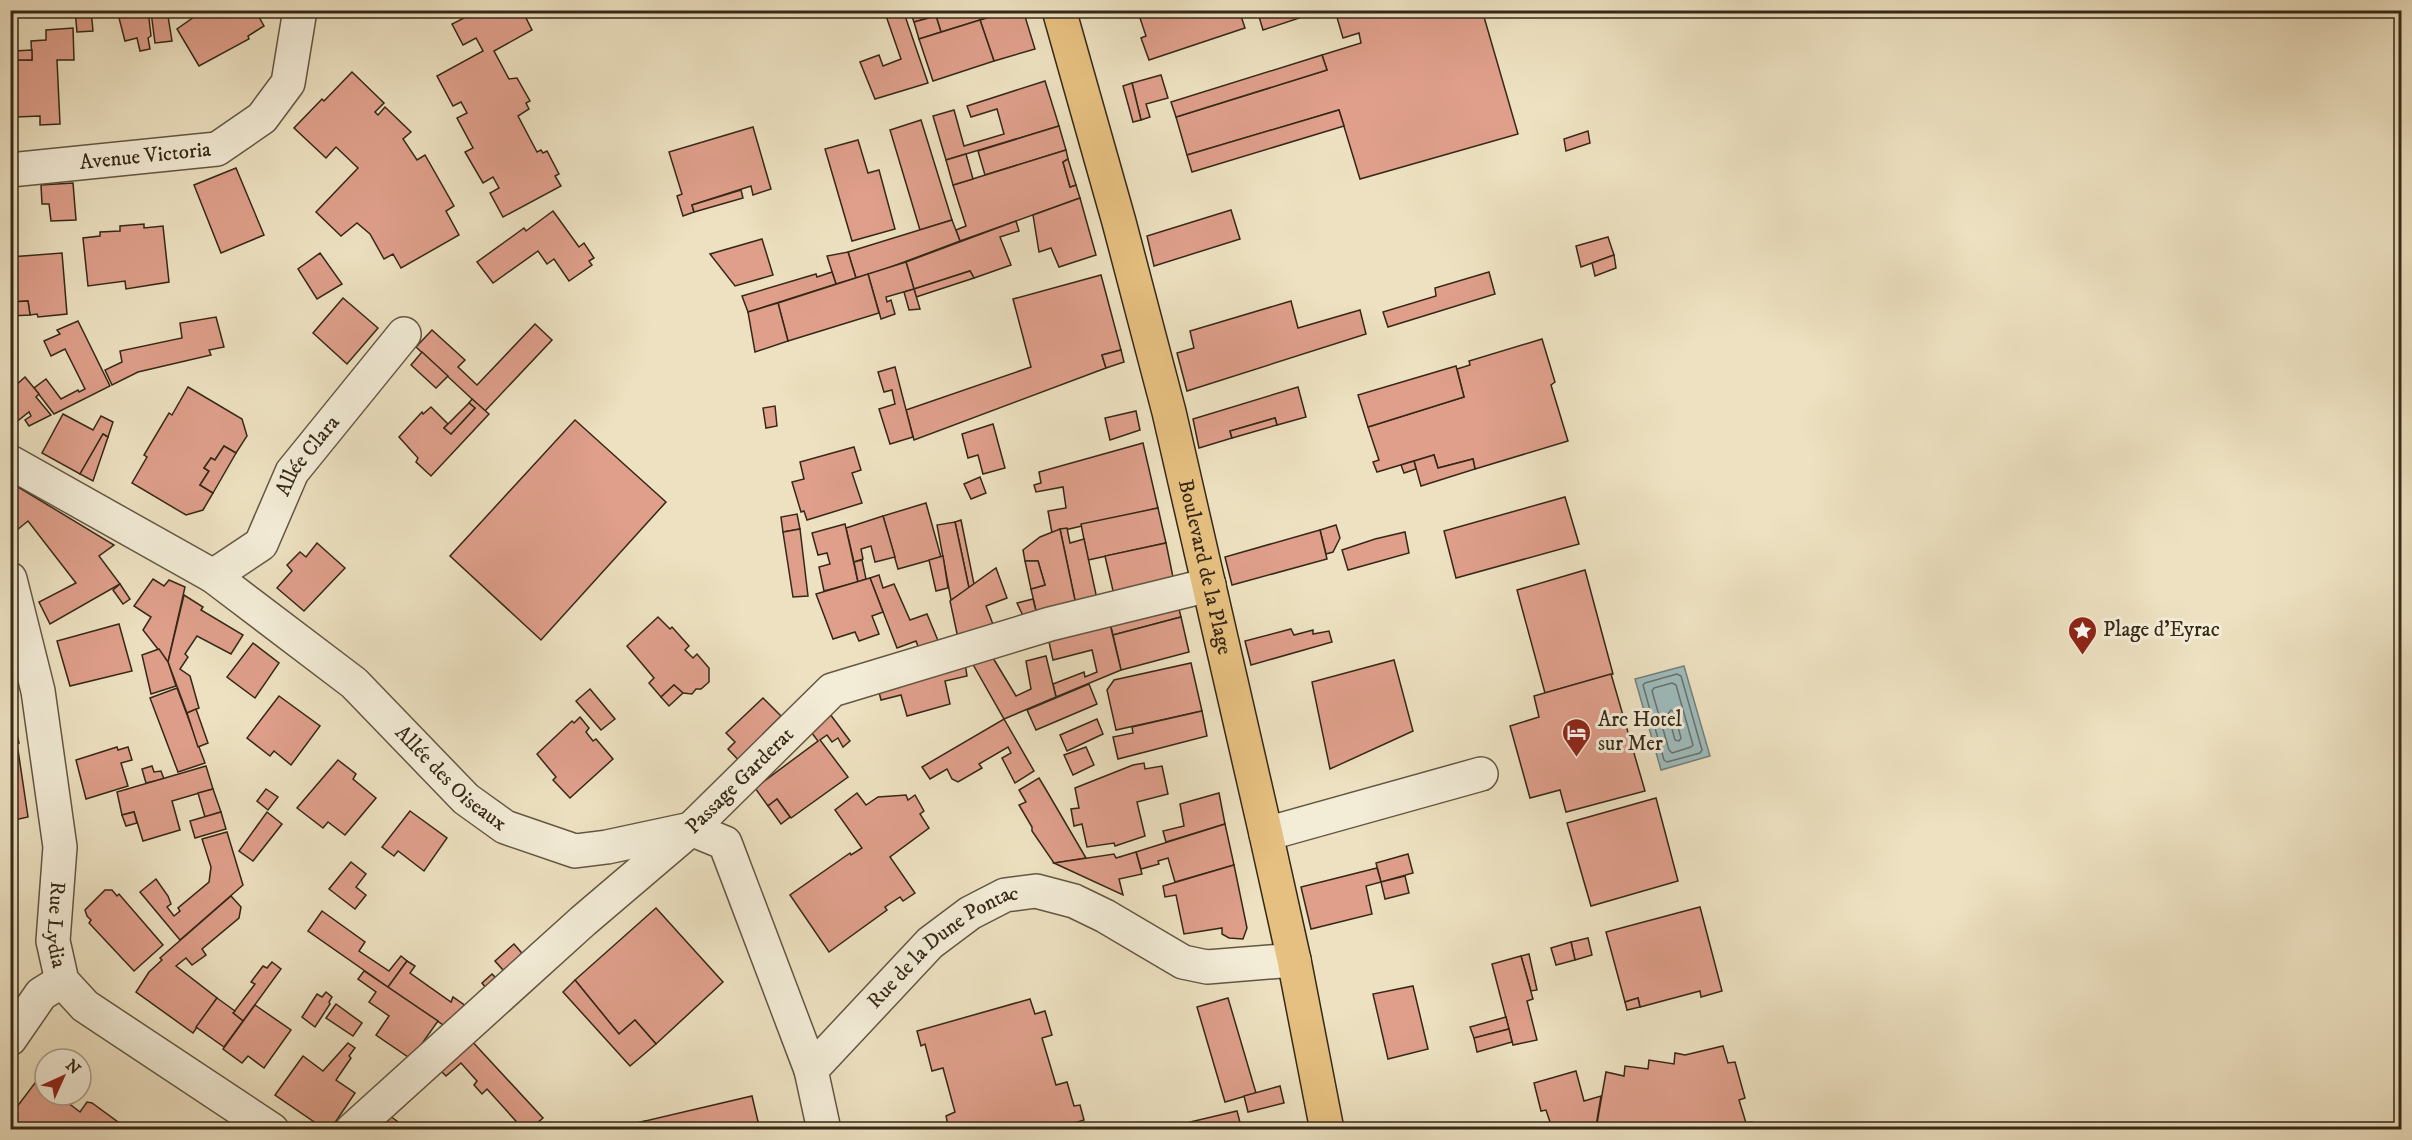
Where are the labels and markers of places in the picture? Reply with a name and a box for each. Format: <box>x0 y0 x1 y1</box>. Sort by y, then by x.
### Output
place icon: Plage d'Eyrac <box>2066 614 2098 656</box>
place label: Plage d'Eyrac <box>2103 617 2220 643</box>
place label: Arc Hotel sur Mer <box>1598 707 1683 757</box>
hotel icon: Arc Hotel sur Mer <box>1561 716 1593 758</box>

